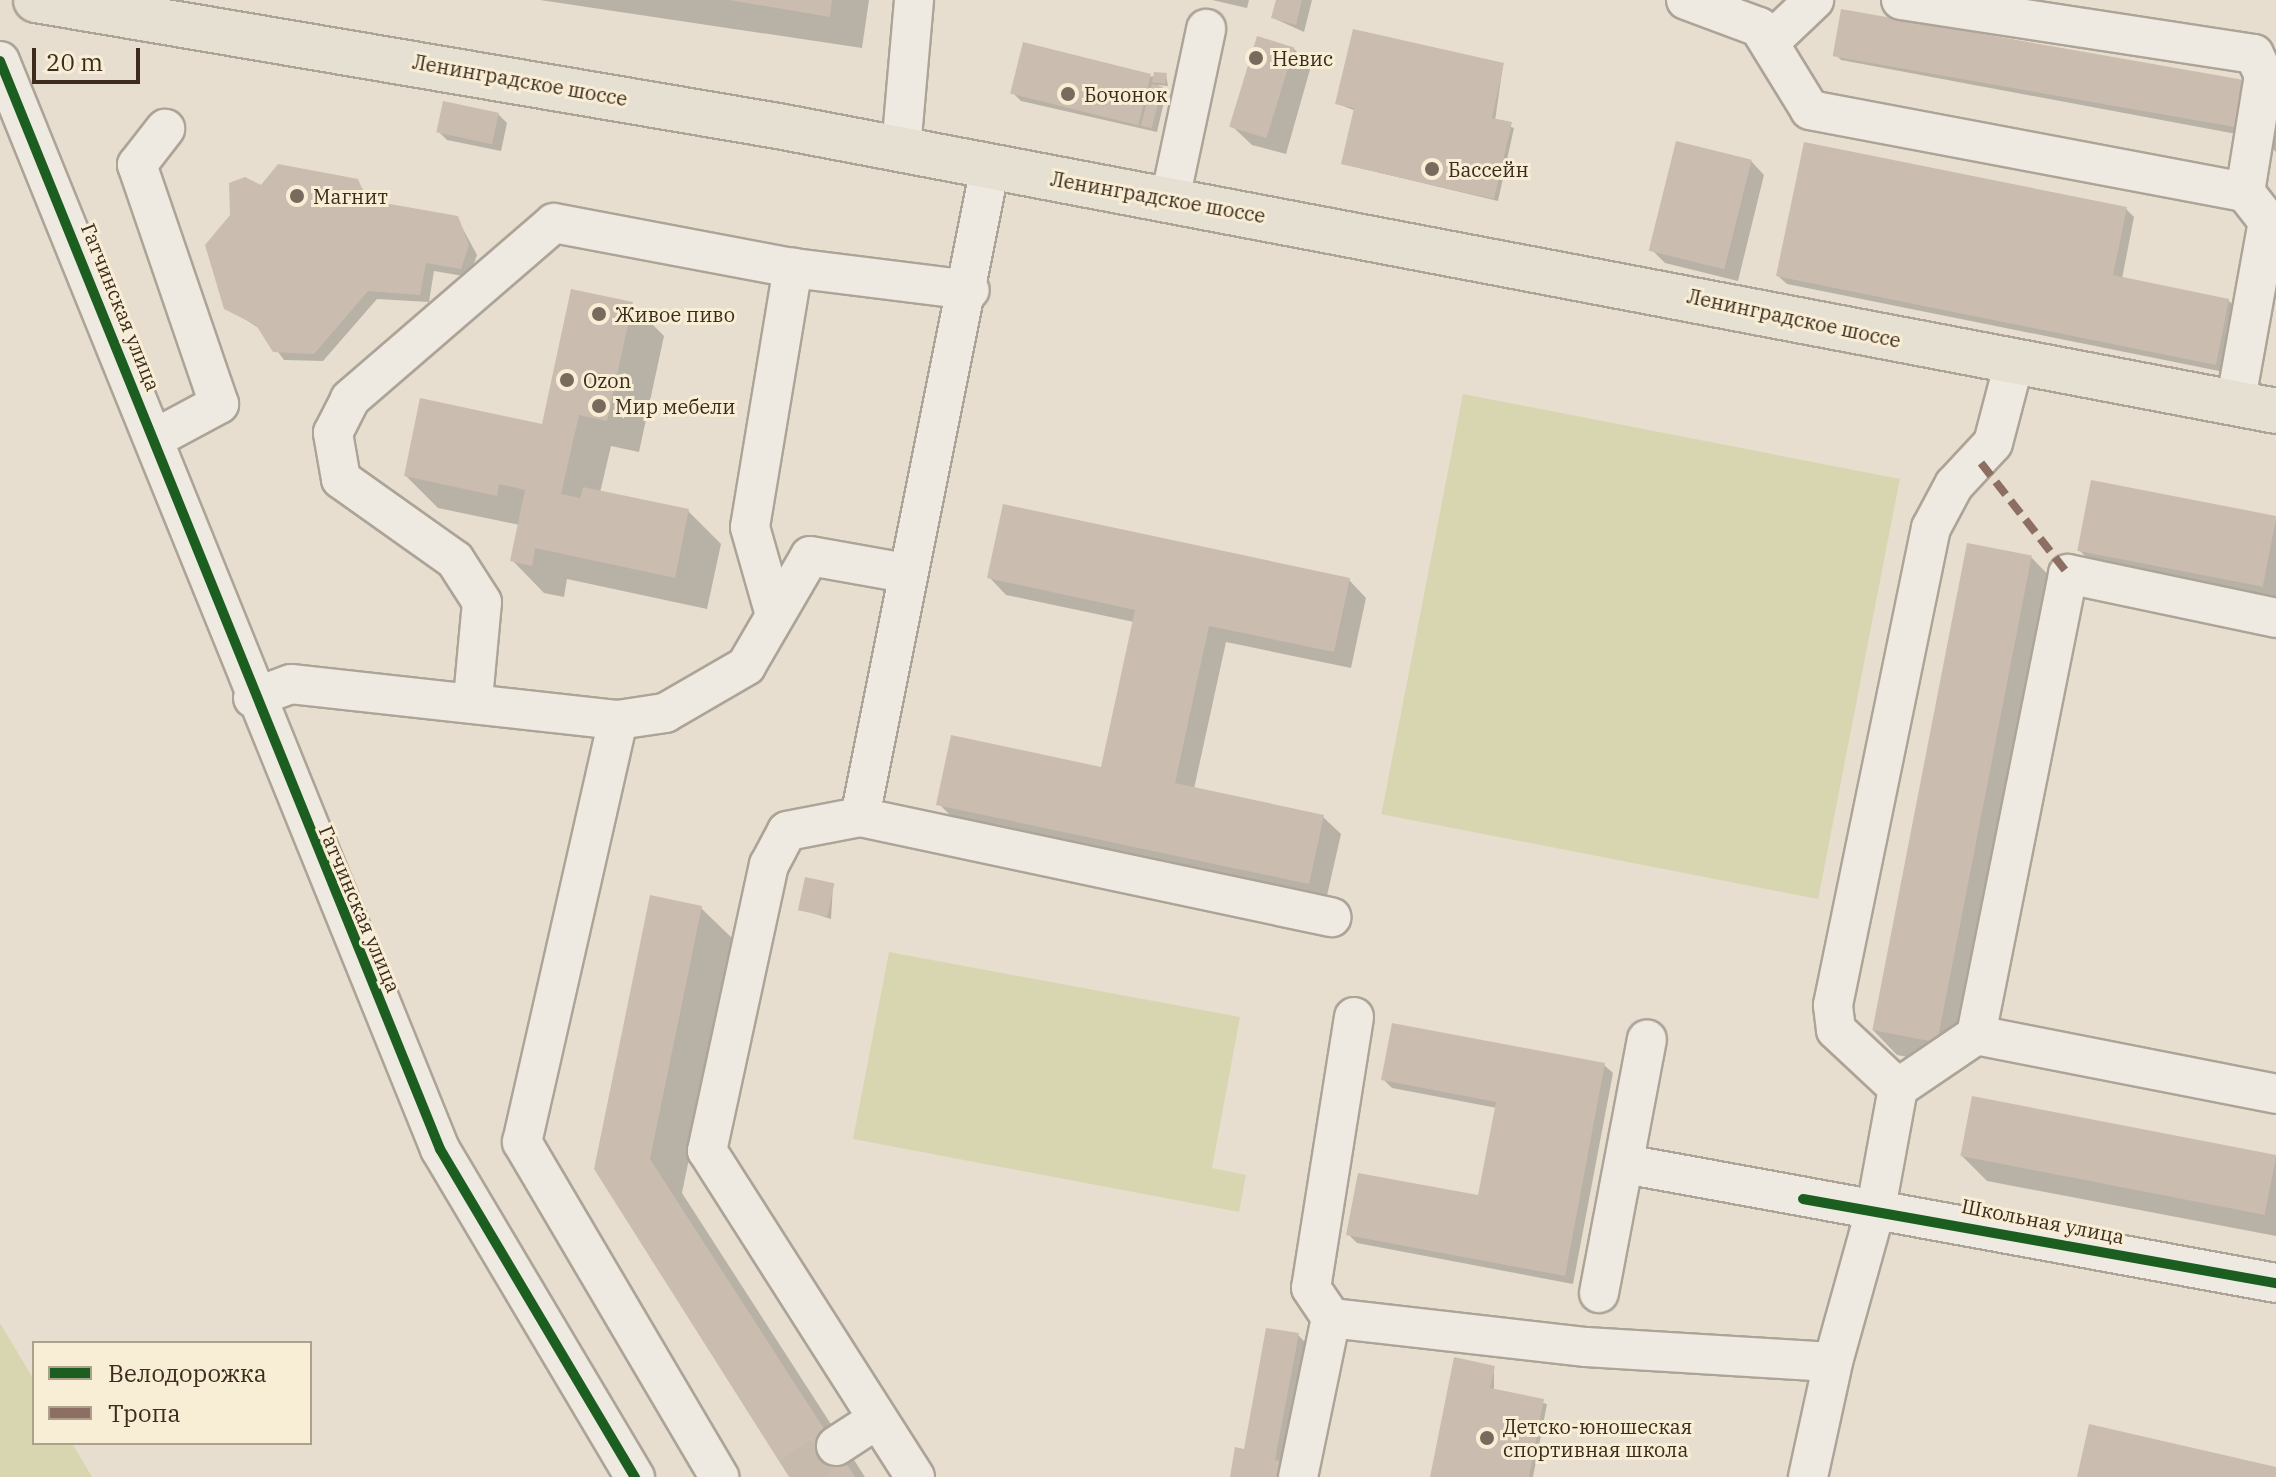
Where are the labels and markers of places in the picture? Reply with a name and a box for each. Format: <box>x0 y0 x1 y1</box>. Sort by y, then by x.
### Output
place label: Невис <box>1272 46 1333 70</box>
marker: Невис <box>1247 49 1265 67</box>
place label: Бочонок <box>1084 82 1167 106</box>
marker: Бочонок <box>1059 85 1077 103</box>
place label: Бассейн <box>1448 157 1529 181</box>
marker: Бассейн <box>1423 160 1441 178</box>
place label: Магнит <box>313 184 388 208</box>
marker: Магнит <box>288 187 306 205</box>
place label: Живое пиво <box>615 302 735 326</box>
marker: Живое пиво <box>590 305 608 323</box>
place label: Ozon <box>583 368 631 392</box>
marker: Ozon <box>558 371 576 389</box>
place label: Мир мебели <box>615 394 735 418</box>
marker: Мир мебели <box>590 397 608 415</box>
place label: Детско-юношеская спортивная школа <box>1503 1414 1692 1461</box>
marker: Детско-юношеская спортивная школа <box>1478 1429 1496 1447</box>

